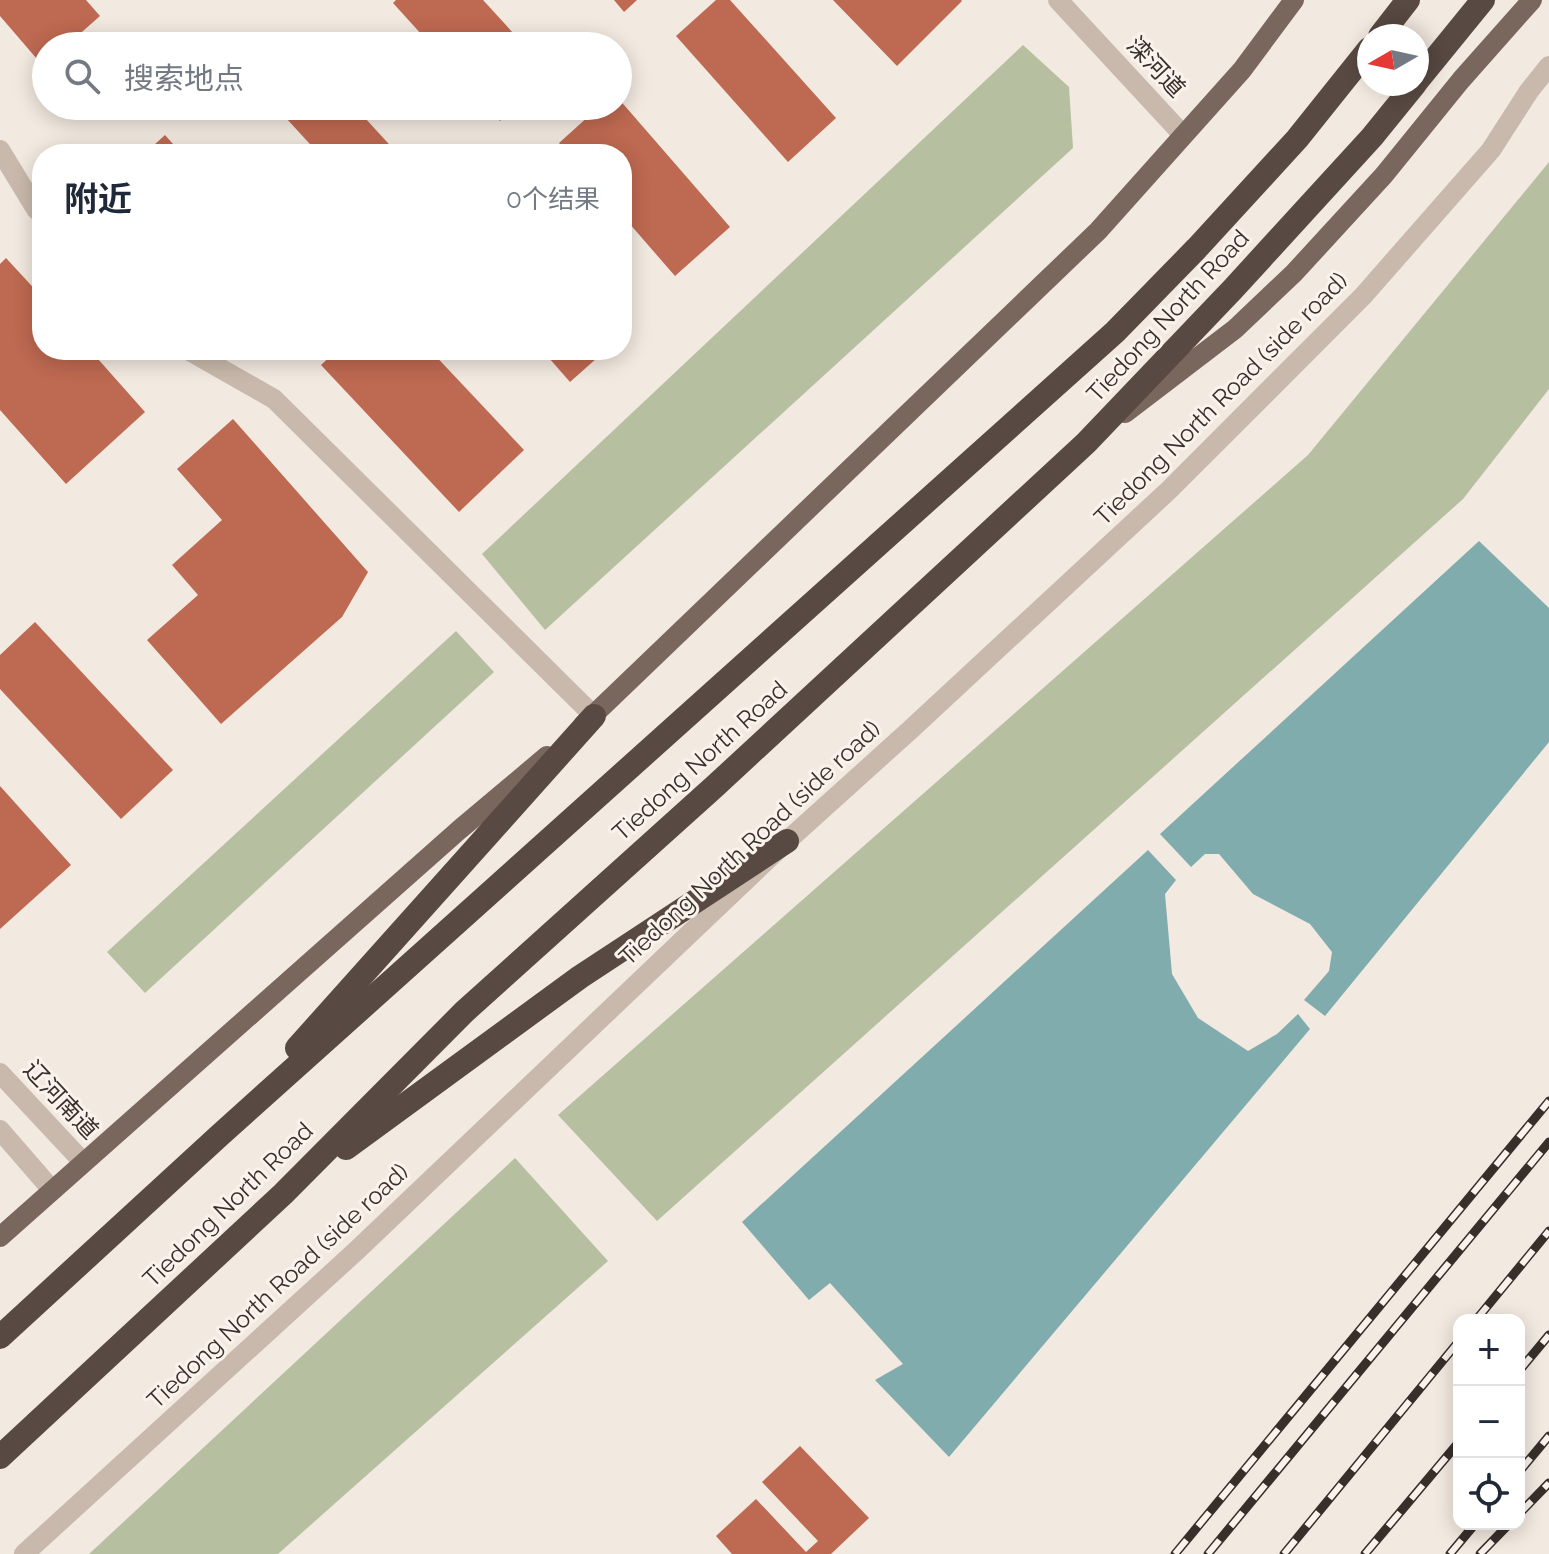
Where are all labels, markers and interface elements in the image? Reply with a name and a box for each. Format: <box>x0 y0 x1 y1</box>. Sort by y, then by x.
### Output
north arrow <box>1357 24 1429 96</box>
street label: 滦河道 <box>1121 30 1192 103</box>
search box <box>32 32 632 120</box>
icon: search <box>60 54 104 98</box>
text: 搜索地点 <box>124 61 244 96</box>
text: 附近 <box>64 179 132 219</box>
text: 0个结果 <box>506 184 600 214</box>
street label: Tiedong North Road <box>1080 224 1255 408</box>
street label: Tiedong North Road (side road) <box>1088 266 1353 531</box>
street label: Tiedong North Road <box>606 675 793 847</box>
street label: Tiedong North Road (side road) <box>613 714 886 971</box>
street label: 辽河南道 <box>18 1055 105 1145</box>
street label: Tiedong North Road <box>137 1116 319 1293</box>
street label: Tiedong North Road (side road) <box>141 1157 414 1414</box>
map controls <box>1453 1314 1525 1530</box>
button: + <box>1453 1314 1525 1386</box>
button: − <box>1453 1386 1525 1458</box>
button: locate <box>1453 1458 1525 1530</box>

